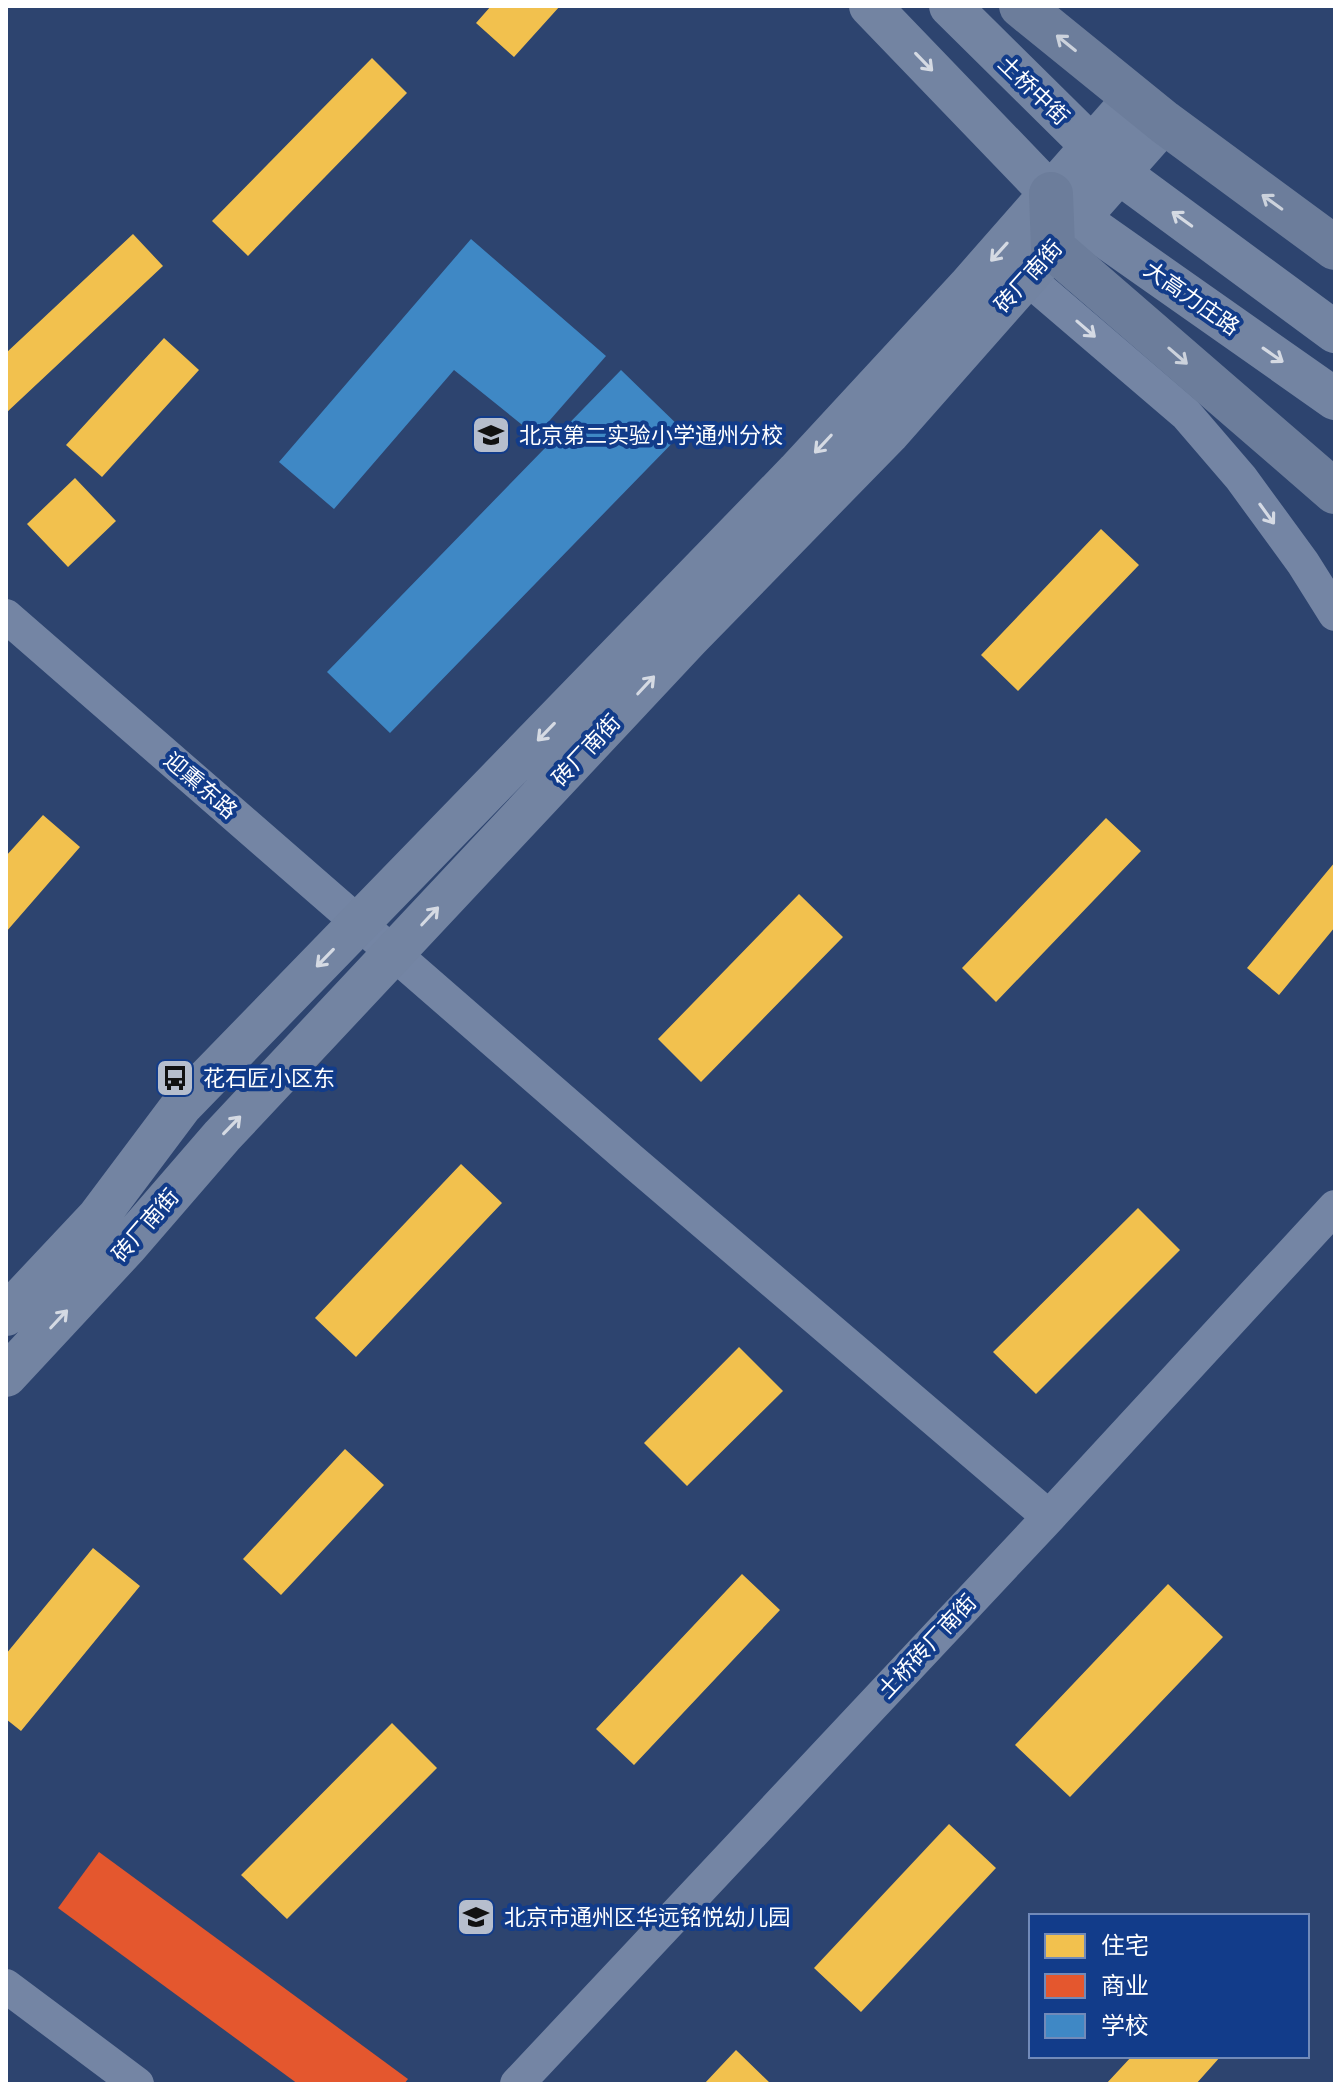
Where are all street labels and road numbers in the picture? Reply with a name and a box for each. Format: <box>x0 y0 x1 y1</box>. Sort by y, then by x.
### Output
street label: 土桥中街 <box>993 49 1075 131</box>
street label: 砖厂南街 <box>988 234 1068 318</box>
street label: 大高力庄路 <box>1139 255 1245 341</box>
street label: 砖厂南街 <box>546 708 626 792</box>
street label: 迎熏东路 <box>159 746 243 824</box>
street label: 砖厂南街 <box>106 1183 184 1267</box>
street label: 土桥砖厂南街 <box>872 1588 982 1704</box>

